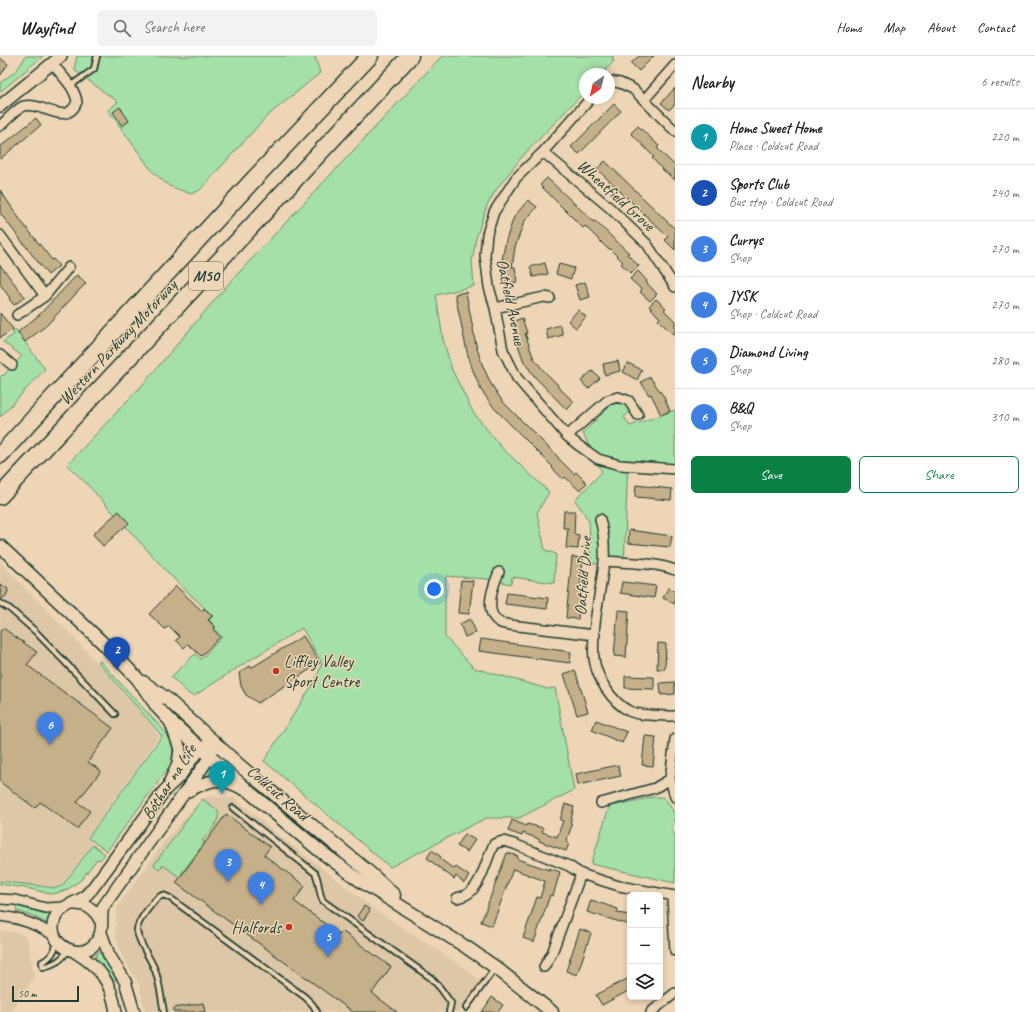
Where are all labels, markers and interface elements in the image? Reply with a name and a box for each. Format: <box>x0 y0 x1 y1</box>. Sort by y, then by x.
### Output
search box <box>97 10 377 46</box>
text: Wayfind <box>20 16 73 40</box>
icon: search <box>111 17 133 39</box>
text: Search here <box>143 18 204 37</box>
text: Home <box>836 19 862 36</box>
text: Map <box>884 19 905 36</box>
text: About <box>927 19 955 36</box>
text: Contact <box>977 19 1015 36</box>
north arrow <box>579 68 615 104</box>
text: Nearby <box>691 72 734 93</box>
text: 6 results <box>981 74 1019 90</box>
text: Home Sweet Home <box>729 119 822 138</box>
text: 1 <box>701 129 707 145</box>
text: 220 m <box>991 129 1019 145</box>
text: Place · Coldcut Road <box>729 138 818 154</box>
street label: Wheatfield Grove <box>573 155 660 236</box>
text: Sports Club <box>729 175 789 194</box>
text: 2 <box>701 185 707 201</box>
text: 240 m <box>991 185 1019 201</box>
text: Bus stop · Coldcut Road <box>729 194 832 210</box>
text: Currys <box>729 231 763 250</box>
text: 3 <box>701 241 707 257</box>
text: 270 m <box>991 241 1019 257</box>
text: Shop <box>729 250 751 266</box>
street label: Oatfield Avenue <box>492 257 531 348</box>
road number: M50 <box>189 262 223 290</box>
street label: Western Parkway Motorway <box>55 274 182 409</box>
text: JYSK <box>729 287 756 306</box>
text: 4 <box>701 297 707 313</box>
text: 270 m <box>991 297 1019 313</box>
text: Shop · Coldcut Road <box>729 306 817 322</box>
text: Diamond Living <box>729 343 808 362</box>
text: 5 <box>701 353 707 369</box>
text: 280 m <box>991 353 1019 369</box>
text: Shop <box>729 362 751 378</box>
text: B&Q <box>729 399 753 418</box>
text: 6 <box>701 409 707 425</box>
text: 310 m <box>991 409 1019 425</box>
text: Shop <box>729 418 751 434</box>
button: Save <box>691 456 851 493</box>
button: Share <box>859 456 1019 493</box>
street label: Oatfield Drive <box>570 534 596 616</box>
your location <box>424 579 444 599</box>
pin: 2 <box>104 637 130 670</box>
place label: Liffley Valley Sport Centre <box>284 651 361 692</box>
marker: Liffley Valley Sport Centre <box>271 666 281 676</box>
pin: 6 <box>37 712 63 745</box>
street label: Bóthar na Life <box>137 739 202 823</box>
street label: Coldcut Road <box>243 760 316 828</box>
pin: 1 <box>209 761 235 794</box>
pin: 3 <box>215 849 241 882</box>
pin: 4 <box>248 872 274 905</box>
map controls <box>627 892 663 1000</box>
button: + <box>627 892 663 928</box>
place label: Halfords <box>232 917 282 938</box>
marker: Halfords <box>284 922 294 932</box>
pin: 5 <box>315 924 341 957</box>
button: − <box>627 928 663 964</box>
button: layers <box>627 964 663 1000</box>
scale bar <box>12 984 79 1003</box>
text: 50 m <box>18 986 37 1000</box>

